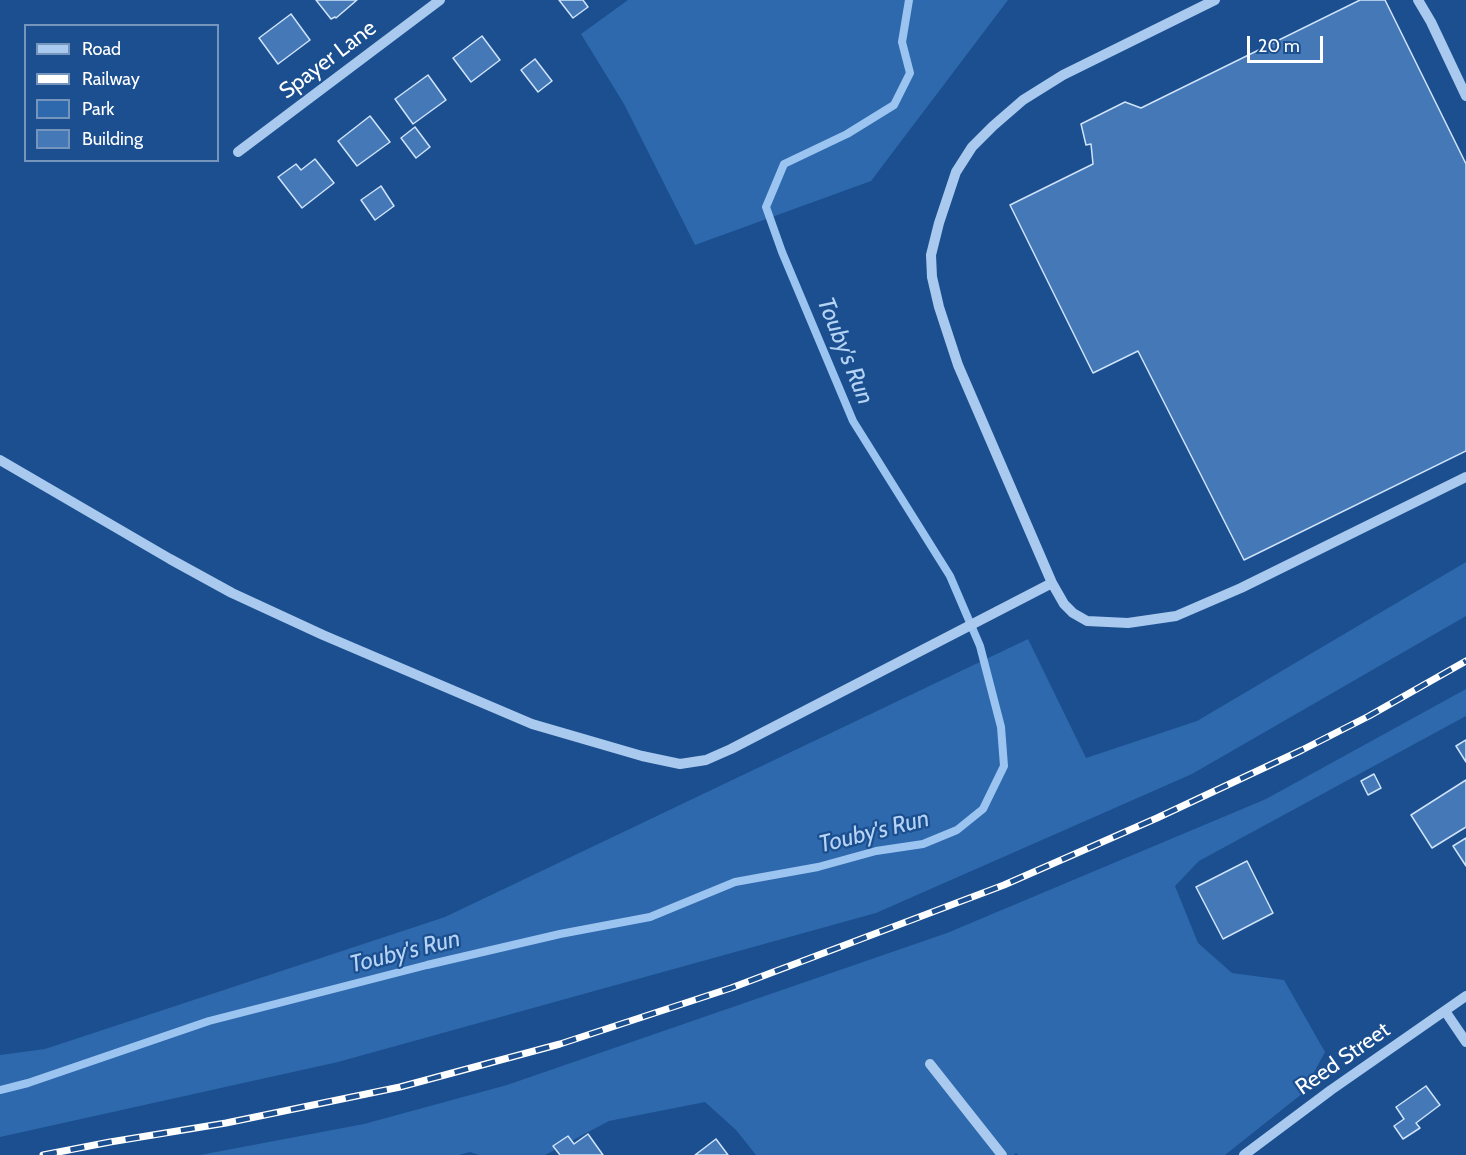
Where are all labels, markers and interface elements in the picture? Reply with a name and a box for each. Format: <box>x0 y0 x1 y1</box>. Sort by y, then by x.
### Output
street label: Spayer Lane <box>274 15 382 105</box>
legend <box>24 24 219 162</box>
scale bar <box>1250 24 1326 62</box>
text: 20 m <box>1258 35 1300 57</box>
text: Road <box>82 38 121 60</box>
text: Railway <box>82 68 140 90</box>
text: Park <box>82 98 114 120</box>
text: Building <box>82 128 143 150</box>
water label: Touby's Run <box>810 293 880 409</box>
water label: Touby's Run <box>816 804 932 860</box>
water label: Touby's Run <box>347 924 463 980</box>
street label: Reed Street <box>1291 1017 1395 1101</box>

